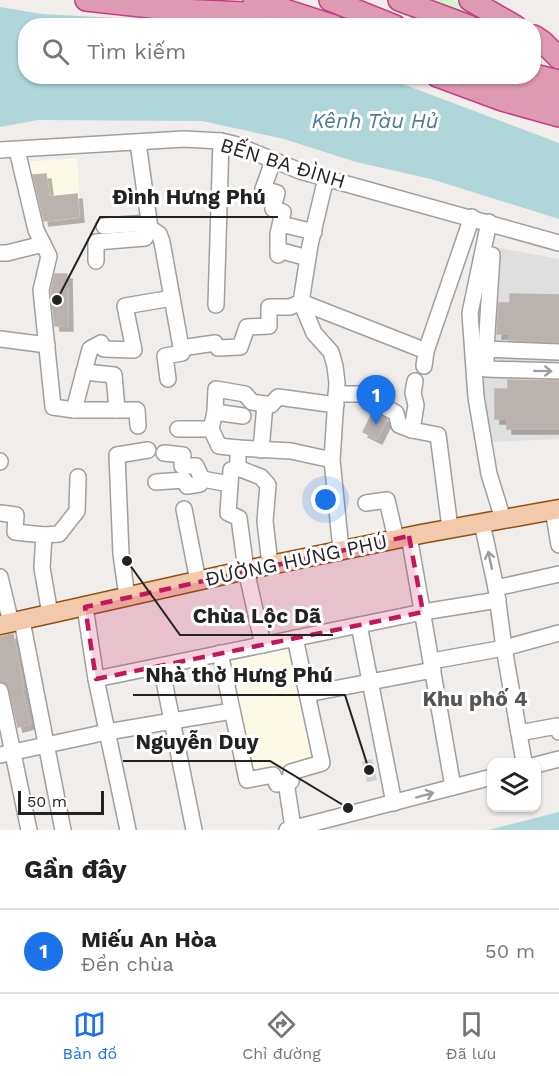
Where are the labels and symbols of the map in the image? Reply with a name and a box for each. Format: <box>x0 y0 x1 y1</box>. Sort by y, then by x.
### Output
water label: Kênh Tàu Hủ <box>312 108 438 133</box>
street label: BẾN BA ĐÌNH <box>218 132 349 193</box>
callout: Đình Hưng Phú <box>100 178 278 217</box>
text: Đình Hưng Phú <box>112 184 266 209</box>
one-way arrow <box>533 365 553 377</box>
pin: 1 <box>356 376 395 425</box>
your location <box>311 485 340 514</box>
street label: ĐƯỜNG HƯNG PHÚ <box>203 529 389 591</box>
one-way arrow <box>484 551 496 570</box>
callout: Chùa Lộc Dã <box>180 596 333 635</box>
text: Chùa Lộc Dã <box>193 603 322 628</box>
callout: Nhà thờ Hưng Phú <box>133 656 345 695</box>
text: Nhà thờ Hưng Phú <box>145 662 333 687</box>
district label: Khu phố 4 <box>423 686 527 711</box>
callout: Nguyễn Duy <box>123 722 270 761</box>
text: Nguyễn Duy <box>136 729 259 754</box>
scale bar <box>18 788 104 816</box>
one-way arrow <box>415 788 434 800</box>

